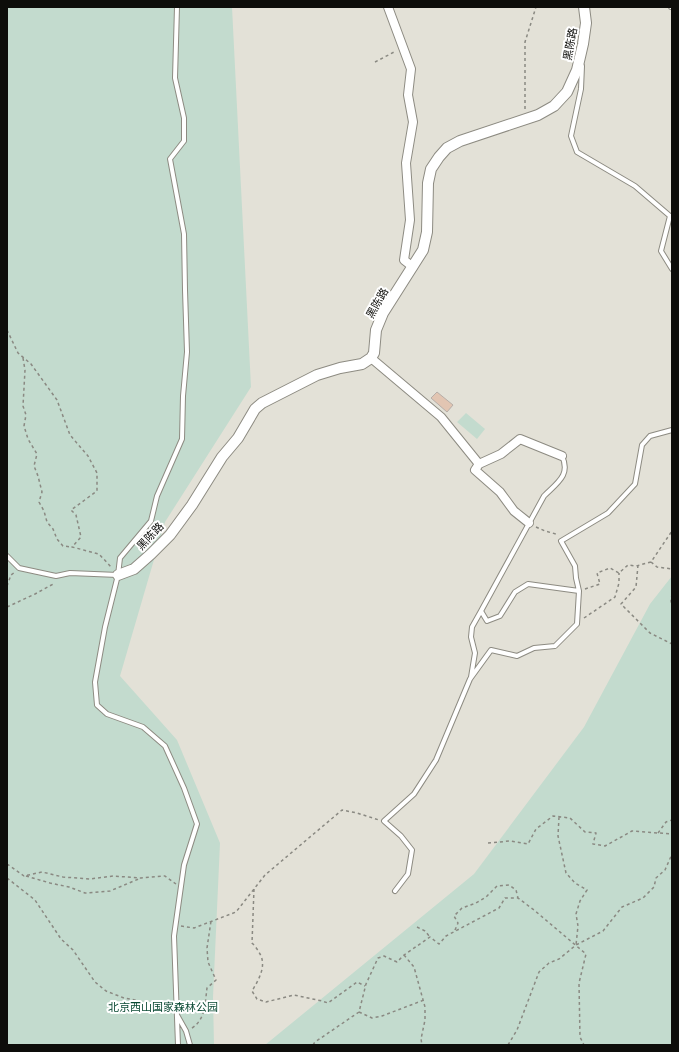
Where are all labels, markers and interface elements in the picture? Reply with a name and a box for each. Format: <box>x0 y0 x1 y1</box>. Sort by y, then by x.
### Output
street label: 黑陈路 <box>560 27 580 61</box>
street label: 黑陈路 <box>363 285 391 321</box>
street label: 黑陈路 <box>134 519 166 553</box>
park label: 北京西山国家森林公园 <box>108 1000 218 1014</box>

